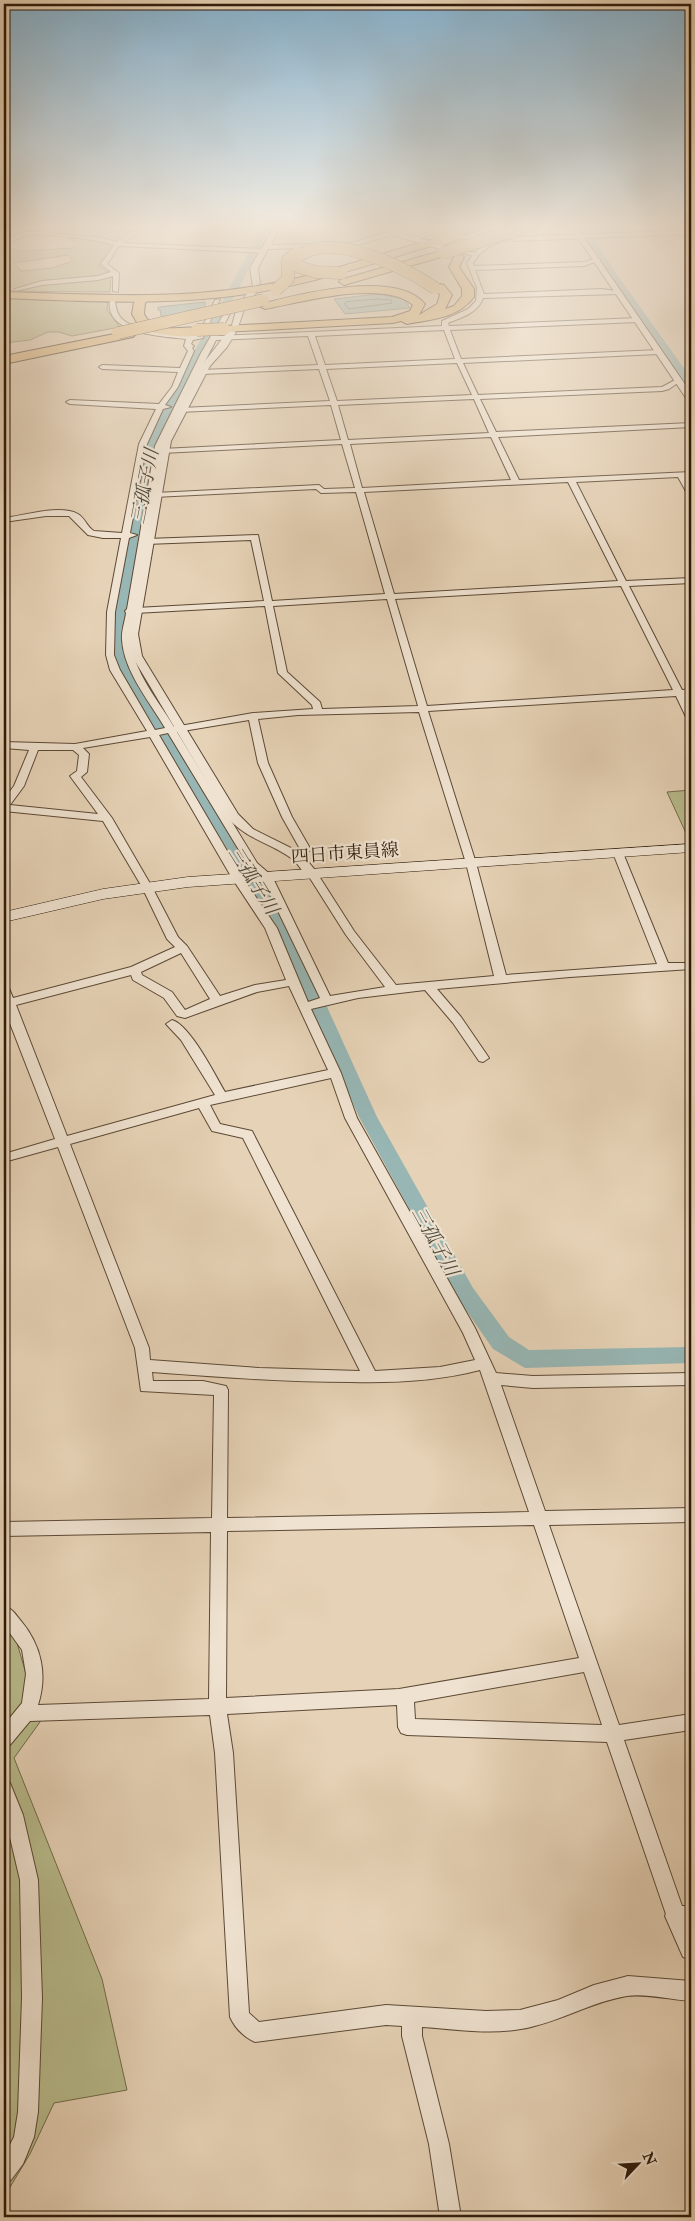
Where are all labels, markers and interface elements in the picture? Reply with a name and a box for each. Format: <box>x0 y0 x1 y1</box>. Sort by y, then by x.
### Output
water label: 三孤子川 <box>126 445 164 526</box>
street label: 四日市東員線 <box>290 838 400 869</box>
water label: 三孤子川 <box>223 842 285 921</box>
water label: 三孤子川 <box>406 1202 465 1282</box>
north arrow <box>612 2138 662 2188</box>
text: N <box>639 2149 660 2168</box>

